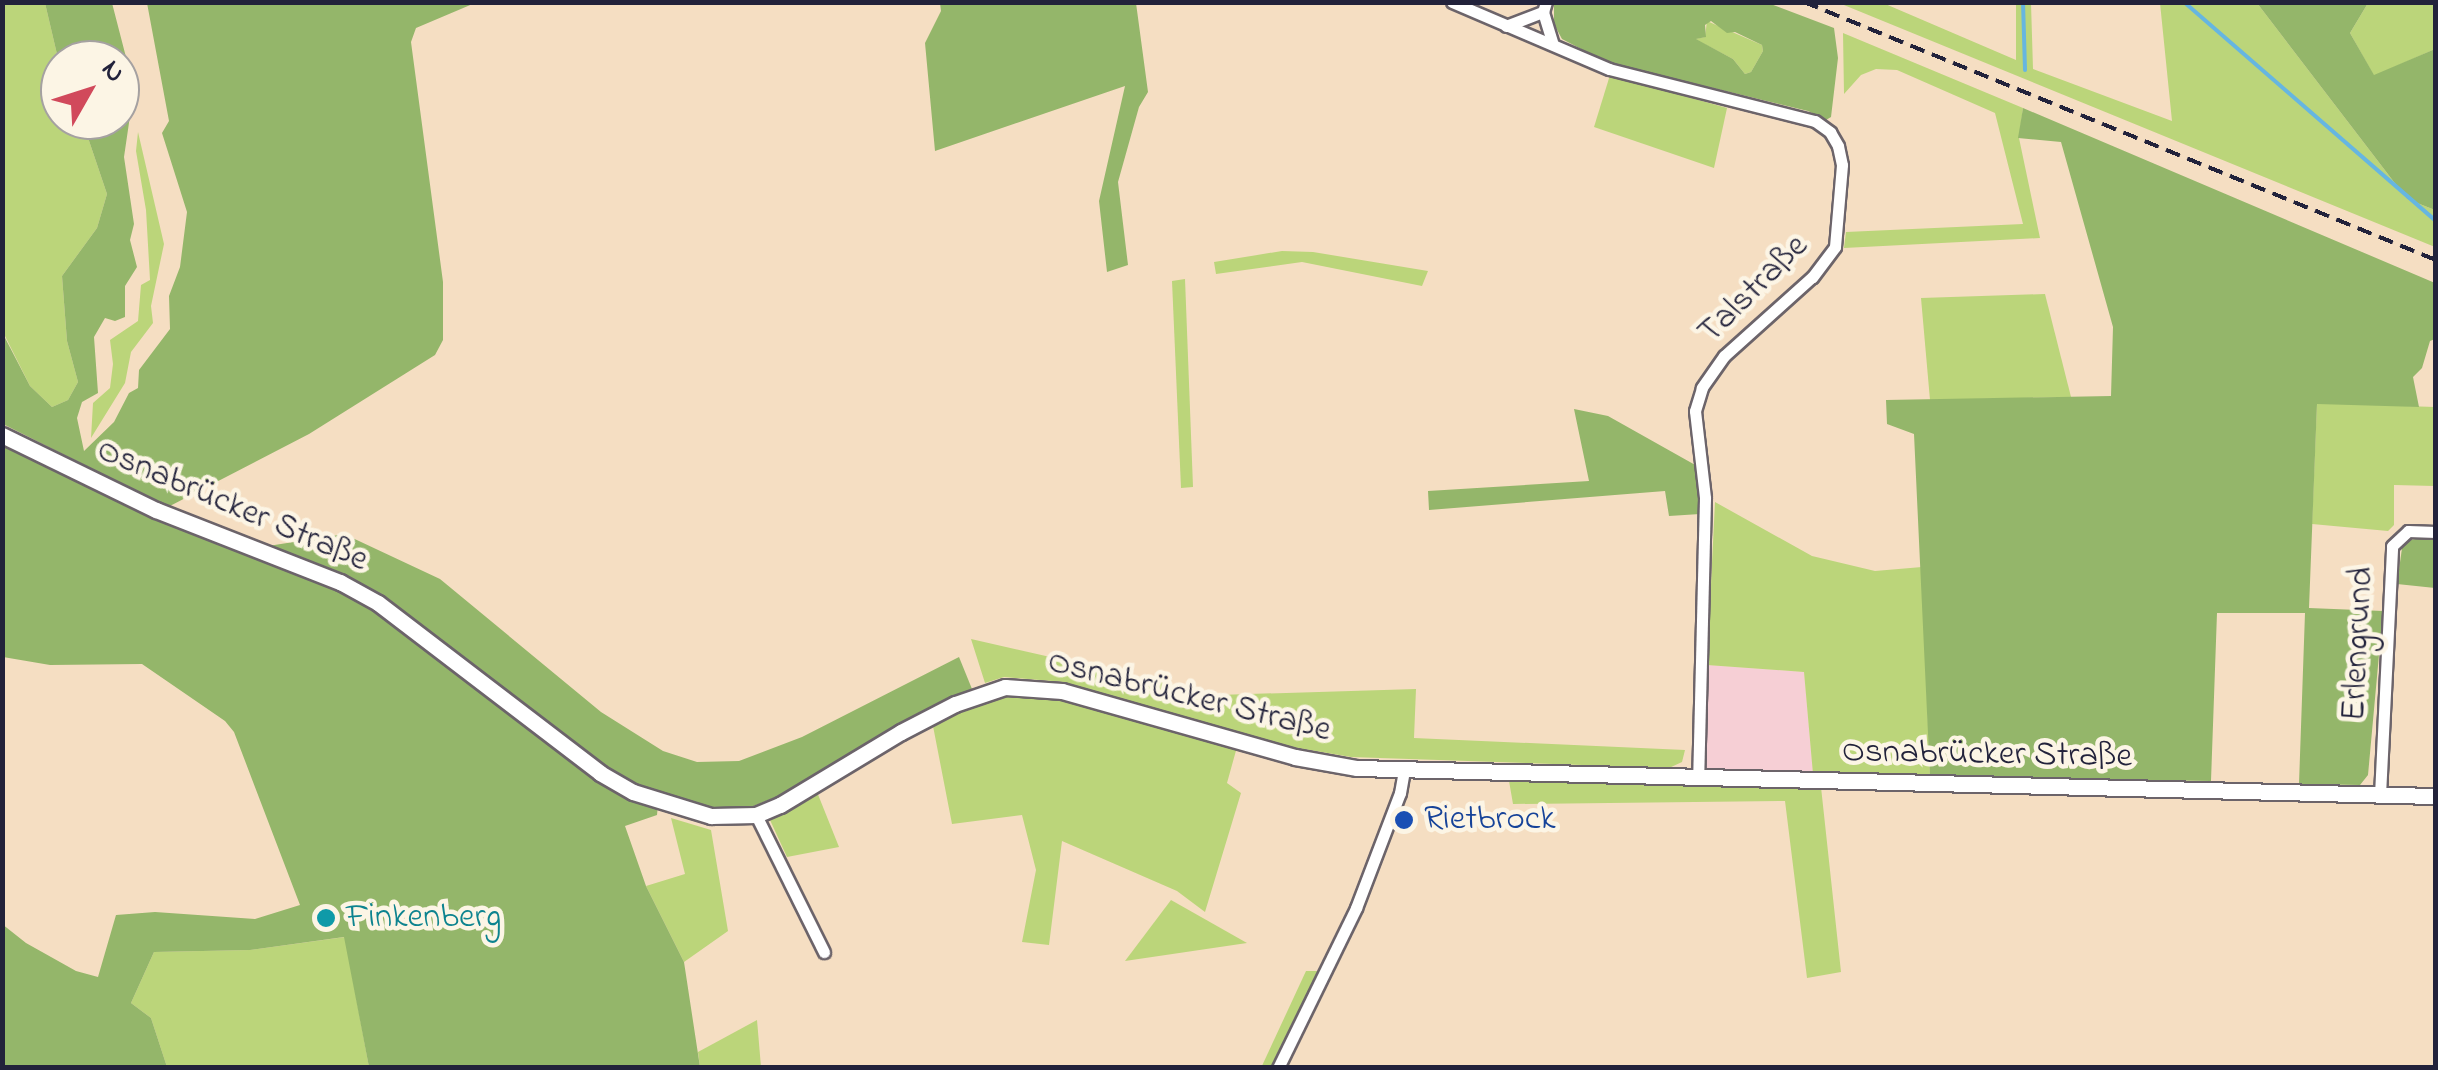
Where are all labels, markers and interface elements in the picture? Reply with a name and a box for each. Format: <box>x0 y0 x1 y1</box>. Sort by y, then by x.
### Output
north arrow <box>40 40 140 140</box>
text: N <box>90 52 134 92</box>
street label: Talstraße <box>1690 226 1818 354</box>
street label: Osnabrücker Straße <box>90 430 374 582</box>
street label: Erlengrund <box>2334 566 2384 722</box>
street label: Osnabrücker Straße <box>1043 642 1335 752</box>
street label: Osnabrücker Straße <box>1841 731 2133 779</box>
place label: Rietbrock <box>1424 799 1555 841</box>
marker: Rietbrock <box>1393 809 1415 831</box>
place label: Finkenberg <box>346 897 501 939</box>
marker: Finkenberg <box>315 907 337 929</box>

